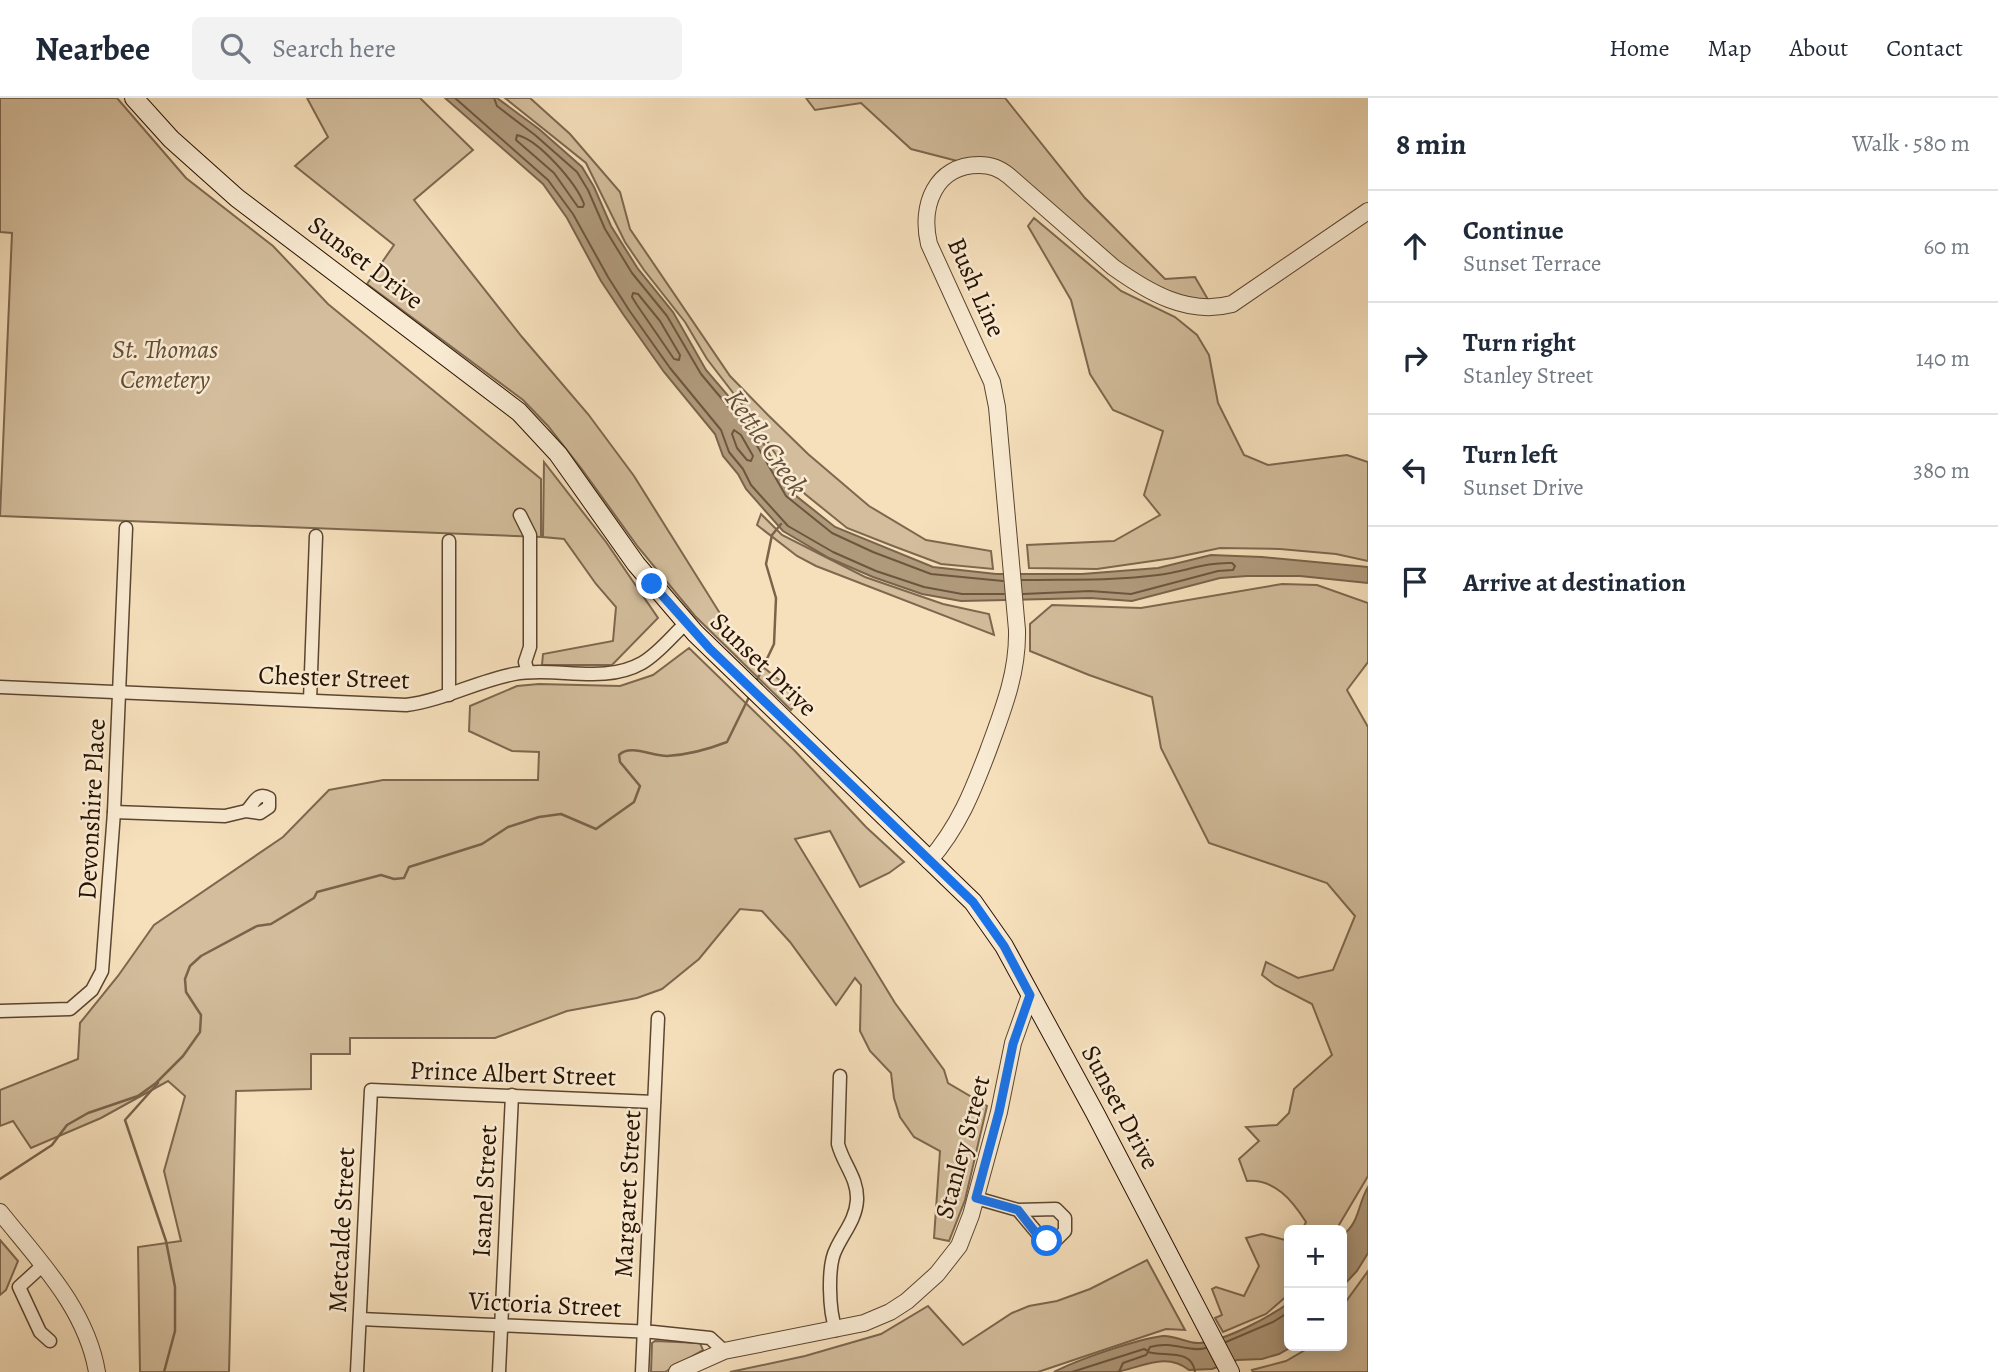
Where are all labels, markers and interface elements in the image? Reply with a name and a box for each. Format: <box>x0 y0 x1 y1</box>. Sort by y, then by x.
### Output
search box <box>192 17 682 80</box>
text: Nearbee <box>35 26 150 71</box>
icon: search <box>216 29 254 67</box>
text: Search here <box>272 31 396 66</box>
text: Home <box>1609 32 1670 64</box>
text: Map <box>1708 32 1752 64</box>
text: About <box>1790 32 1848 64</box>
text: Contact <box>1886 32 1963 64</box>
text: 8 min <box>1396 124 1466 164</box>
text: Walk · 580 m <box>1852 128 1970 159</box>
street label: Sunset Drive <box>301 207 431 317</box>
text: Continue <box>1463 213 1564 248</box>
icon: ahead <box>1396 227 1434 265</box>
text: 60 m <box>1923 231 1970 262</box>
street label: Bush Line <box>939 232 1014 343</box>
text: Sunset Terrace <box>1463 248 1601 279</box>
text: Turn right <box>1463 325 1576 360</box>
park label: St. Thomas Cemetery <box>112 332 218 397</box>
icon: right <box>1396 339 1434 377</box>
text: 140 m <box>1916 343 1970 374</box>
text: Stanley Street <box>1463 360 1593 391</box>
water label: Kettle Creek <box>716 382 817 503</box>
text: Turn left <box>1463 437 1558 472</box>
icon: left <box>1396 451 1434 489</box>
text: 380 m <box>1913 455 1970 486</box>
text: Sunset Drive <box>1463 472 1584 503</box>
icon: arrive <box>1396 563 1434 601</box>
text: Arrive at destination <box>1463 565 1686 600</box>
route end <box>636 568 667 599</box>
street label: Sunset Drive <box>702 604 825 724</box>
street label: Chester Street <box>258 657 411 698</box>
street label: Devonshire Place <box>69 717 114 901</box>
street label: Sunset Drive <box>1073 1039 1168 1176</box>
street label: Prince Albert Street <box>409 1052 617 1095</box>
street label: Stanley Street <box>927 1071 999 1223</box>
street label: Margaret Street <box>606 1109 649 1279</box>
street label: Isanel Street <box>464 1123 505 1258</box>
street label: Metcalde Street <box>320 1146 363 1314</box>
route start <box>1031 1225 1062 1256</box>
map controls <box>1284 1225 1347 1351</box>
button: + <box>1284 1225 1347 1288</box>
street label: Victoria Street <box>467 1283 623 1326</box>
button: − <box>1284 1288 1347 1351</box>

